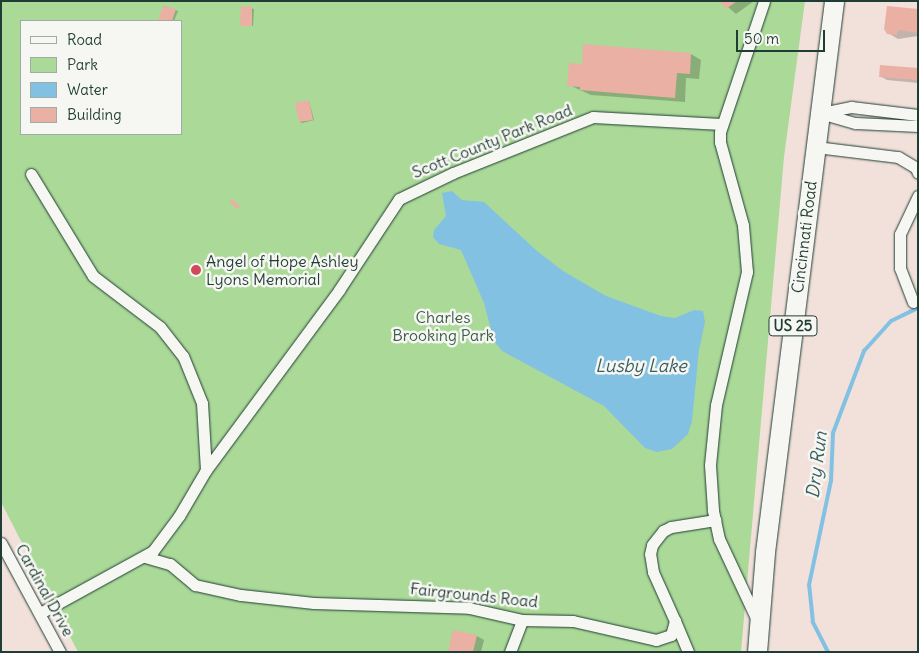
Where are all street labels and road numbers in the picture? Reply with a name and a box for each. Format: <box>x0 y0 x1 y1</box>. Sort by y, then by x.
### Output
street label: Scott County Park Road <box>409 100 575 182</box>
street label: Cincinnati Road <box>788 180 820 294</box>
road number: US 25 <box>768 314 818 338</box>
street label: Cardinal Drive <box>12 541 78 639</box>
street label: Fairgrounds Road <box>409 579 539 611</box>

